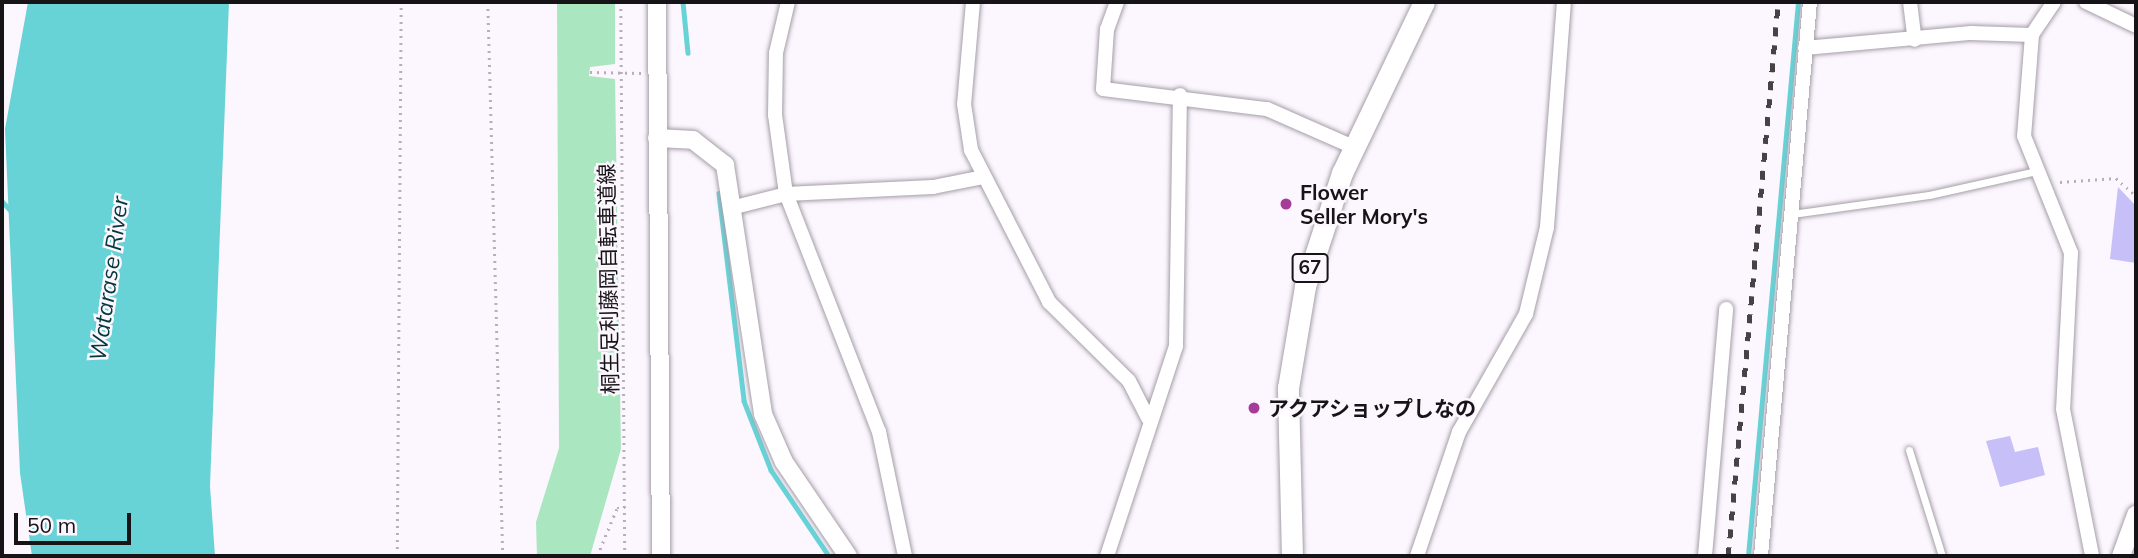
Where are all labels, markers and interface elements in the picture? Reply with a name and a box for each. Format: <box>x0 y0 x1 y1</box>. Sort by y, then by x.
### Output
street label: 桐生足利藤岡自転車道線 <box>593 163 623 395</box>
place label: Flower Seller Mory's <box>1300 179 1428 229</box>
water label: Watarase River <box>84 195 134 363</box>
marker: Flower Seller Mory's <box>1278 196 1294 212</box>
road number: 67 <box>1291 252 1329 284</box>
place label: アクアショップしなの <box>1268 395 1478 421</box>
marker: アクアショップしなの <box>1246 400 1262 416</box>
scale bar <box>18 498 135 542</box>
text: 50 m <box>27 512 76 538</box>

